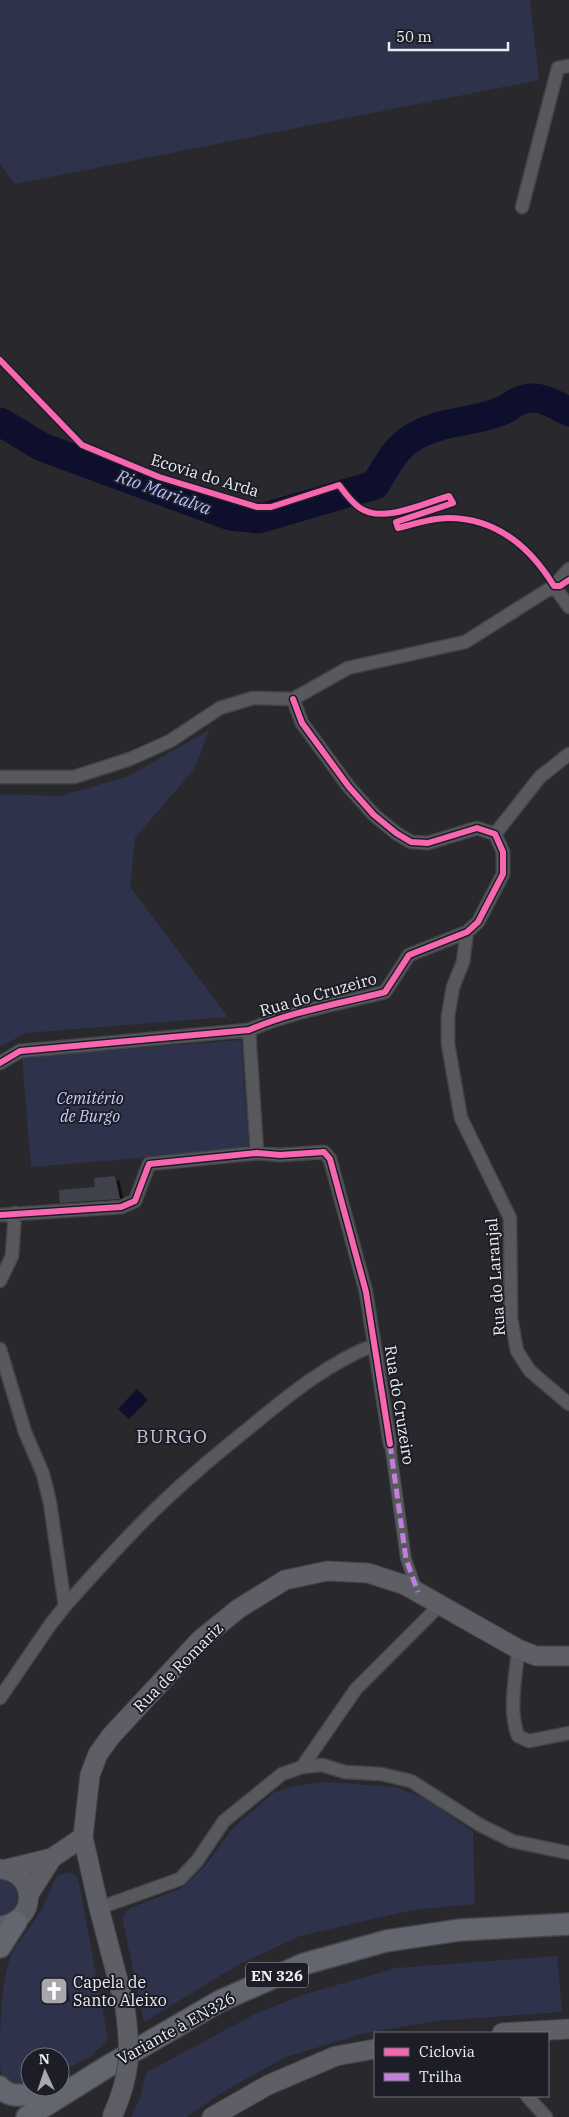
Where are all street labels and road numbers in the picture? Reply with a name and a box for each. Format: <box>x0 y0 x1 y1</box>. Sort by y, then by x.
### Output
street label: Ecovia do Arda <box>148 449 262 501</box>
street label: Rua do Cruzeiro <box>257 968 379 1020</box>
street label: Rua do Laranjal <box>481 1217 509 1337</box>
street label: Rua do Cruzeiro <box>381 1344 419 1466</box>
street label: Rua de Romariz <box>129 1618 227 1716</box>
road number: EN 326 <box>246 1962 308 1988</box>
street label: Variante à EN326 <box>114 1987 238 2069</box>

